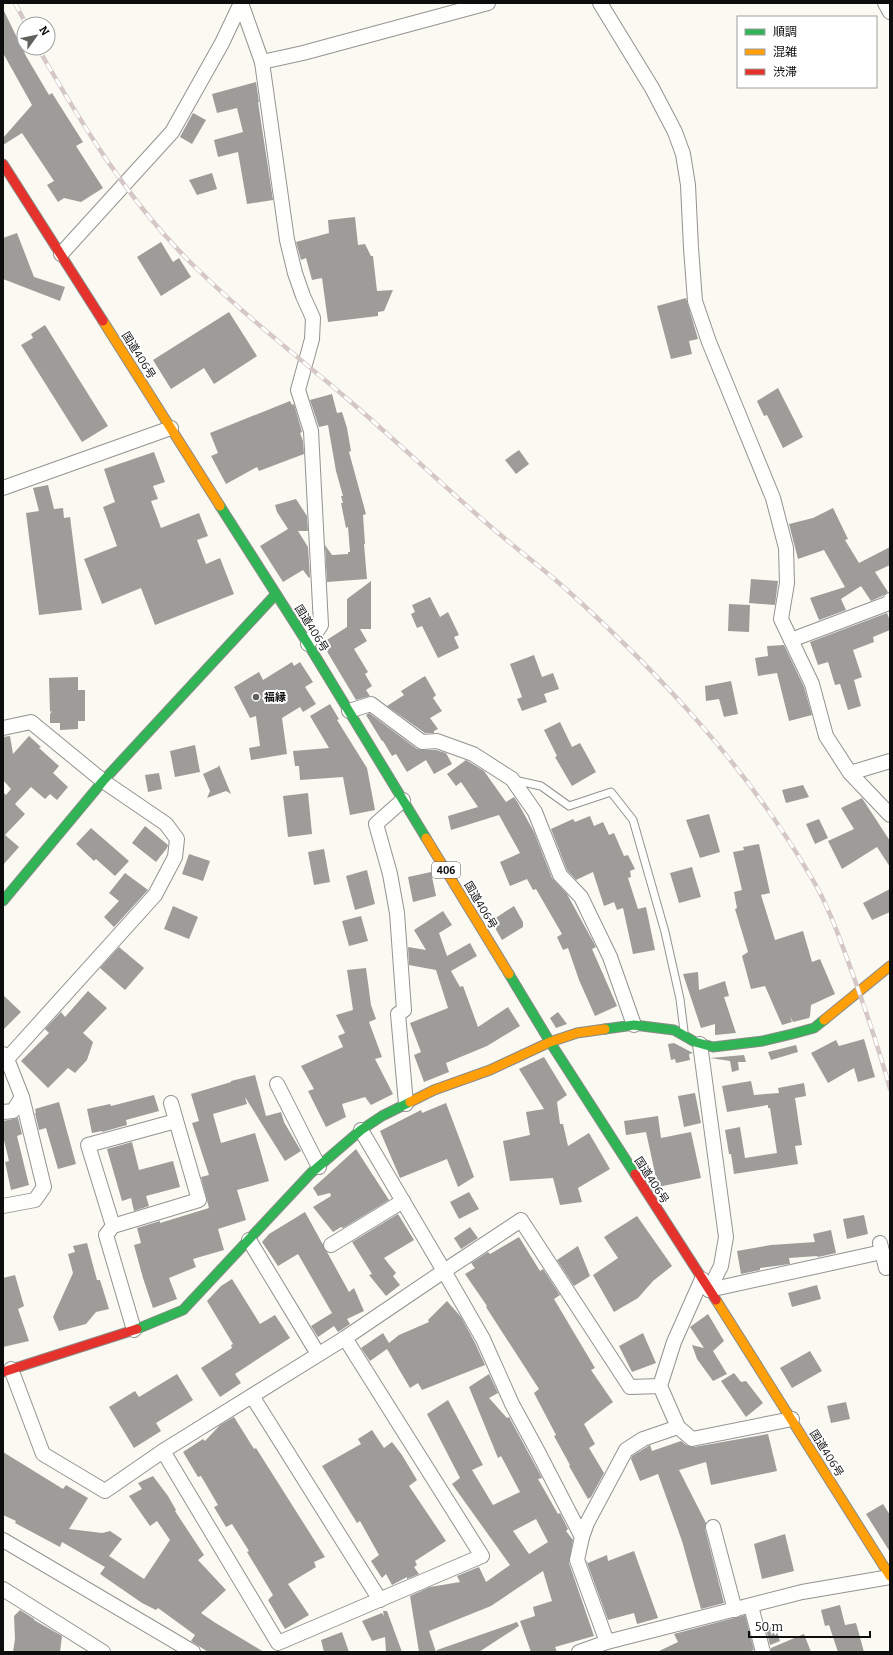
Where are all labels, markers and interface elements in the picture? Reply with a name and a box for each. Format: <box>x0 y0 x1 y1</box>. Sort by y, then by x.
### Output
north arrow <box>16 16 56 56</box>
legend <box>737 16 877 88</box>
text: N <box>36 24 52 38</box>
text: 順調 <box>773 25 797 39</box>
text: 混雑 <box>773 45 797 59</box>
text: 渋滞 <box>773 65 797 79</box>
street label: 国道406号 <box>119 329 158 381</box>
street label: 国道406号 <box>292 602 331 654</box>
place label: 福縁 <box>264 691 286 704</box>
marker: 福縁 <box>251 692 261 702</box>
road number: 406 <box>432 862 460 878</box>
street label: 国道406号 <box>461 879 500 931</box>
street label: 国道406号 <box>632 1155 671 1206</box>
street label: 国道406号 <box>807 1427 846 1479</box>
scale bar <box>749 1613 870 1639</box>
text: 50 m <box>755 1620 784 1634</box>

